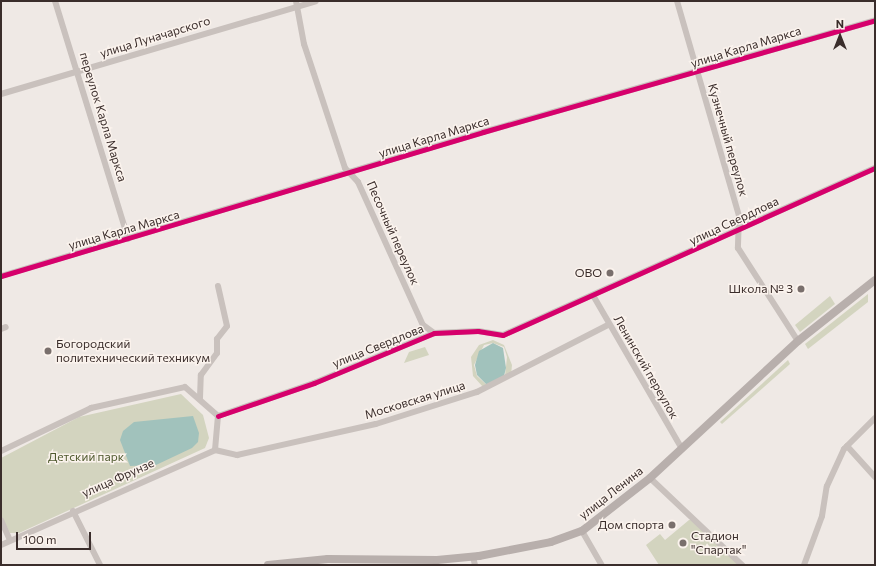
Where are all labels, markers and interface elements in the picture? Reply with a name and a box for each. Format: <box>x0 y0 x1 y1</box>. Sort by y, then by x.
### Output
street label: улица Луначарского <box>98 13 212 61</box>
north arrow <box>820 16 860 56</box>
text: N <box>836 17 844 30</box>
street label: улица Карла Маркса <box>689 23 803 71</box>
street label: переулок Карла Маркса <box>76 51 130 183</box>
street label: Кузнечный переулок <box>705 82 751 198</box>
street label: улица Карла Маркса <box>377 113 491 161</box>
street label: Песочный переулок <box>364 179 422 287</box>
street label: улица Свердлова <box>687 194 781 248</box>
street label: улица Карла Маркса <box>67 207 181 253</box>
place label: ОВО <box>575 266 602 280</box>
marker: ОВО <box>605 268 615 278</box>
place label: Школа № 3 <box>729 282 793 296</box>
marker: Школа № 3 <box>796 284 806 294</box>
street label: Ленинский переулок <box>611 313 681 421</box>
street label: улица Свердлова <box>330 321 426 371</box>
place label: Богородский политехнический техникум <box>56 337 210 365</box>
marker: Богородский политехнический техникум <box>43 346 53 356</box>
street label: Московская улица <box>363 378 467 422</box>
park label: Детский парк <box>48 450 124 464</box>
street label: улица Фрунзе <box>80 456 156 500</box>
street label: улица Ленина <box>576 464 646 522</box>
place label: Дом спорта <box>598 518 664 532</box>
marker: Дом спорта <box>667 520 677 530</box>
scale bar <box>18 524 93 550</box>
place label: Стадион "Спартак" <box>691 529 746 557</box>
text: 100 m <box>23 532 57 546</box>
marker: Стадион "Спартак" <box>678 538 688 548</box>

